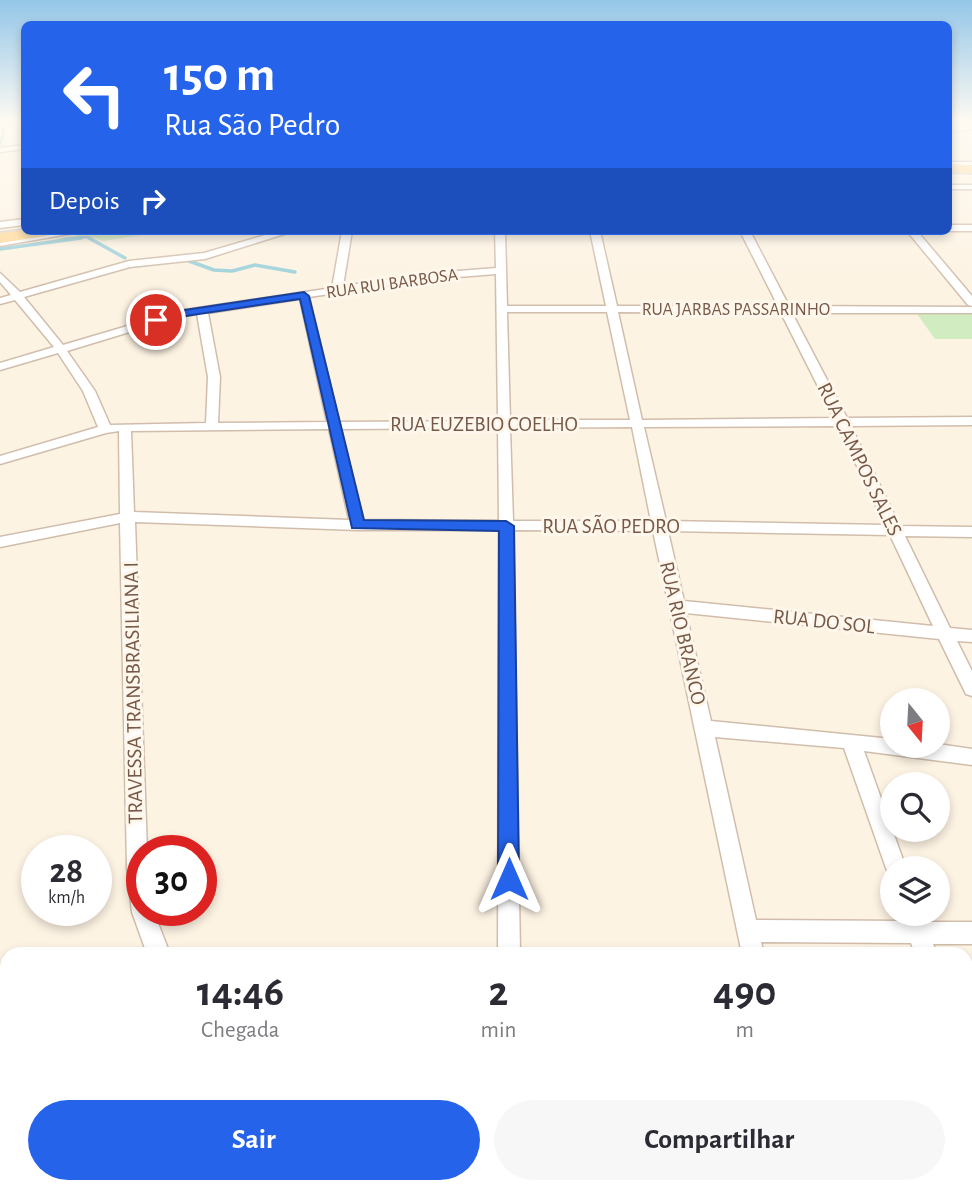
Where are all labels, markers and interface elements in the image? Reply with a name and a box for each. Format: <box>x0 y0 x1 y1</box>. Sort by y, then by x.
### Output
icon: left <box>49 49 140 140</box>
text: 150 m <box>164 51 275 100</box>
text: Rua São Pedro <box>164 109 340 141</box>
icon: right <box>134 182 172 220</box>
text: Depois <box>49 188 120 214</box>
street label: RUA RUI BARBOSA <box>325 266 460 302</box>
pin <box>126 290 186 350</box>
icon: arrive <box>137 301 175 339</box>
street label: RUA JARBAS PASSARINHO <box>642 301 830 319</box>
street label: RUA CAMPOS SALES <box>813 379 906 539</box>
street label: RUA EUZEBIO COELHO <box>390 414 578 435</box>
street label: RUA SÃO PEDRO <box>542 514 680 537</box>
street label: RUA RIO BRANCO <box>656 559 709 707</box>
street label: TRAVESSA TRANSBRASILIANA I <box>121 562 146 824</box>
street label: RUA DO SOL <box>772 606 876 637</box>
north arrow <box>880 688 950 758</box>
map controls <box>880 688 950 926</box>
button: search <box>880 772 950 842</box>
speed limit sign: 30 <box>126 835 217 926</box>
position arrow <box>472 842 546 916</box>
text: 28 <box>50 854 83 889</box>
button: layers <box>880 856 950 926</box>
text: km/h <box>48 889 85 907</box>
text: 14:46 <box>197 971 284 1013</box>
text: 2 <box>489 971 508 1013</box>
text: 490 <box>713 971 776 1013</box>
text: Chegada <box>201 1019 279 1042</box>
text: min <box>481 1019 516 1042</box>
text: m <box>735 1019 754 1042</box>
button: Sair <box>28 1100 480 1180</box>
button: Compartilhar <box>494 1100 945 1180</box>

